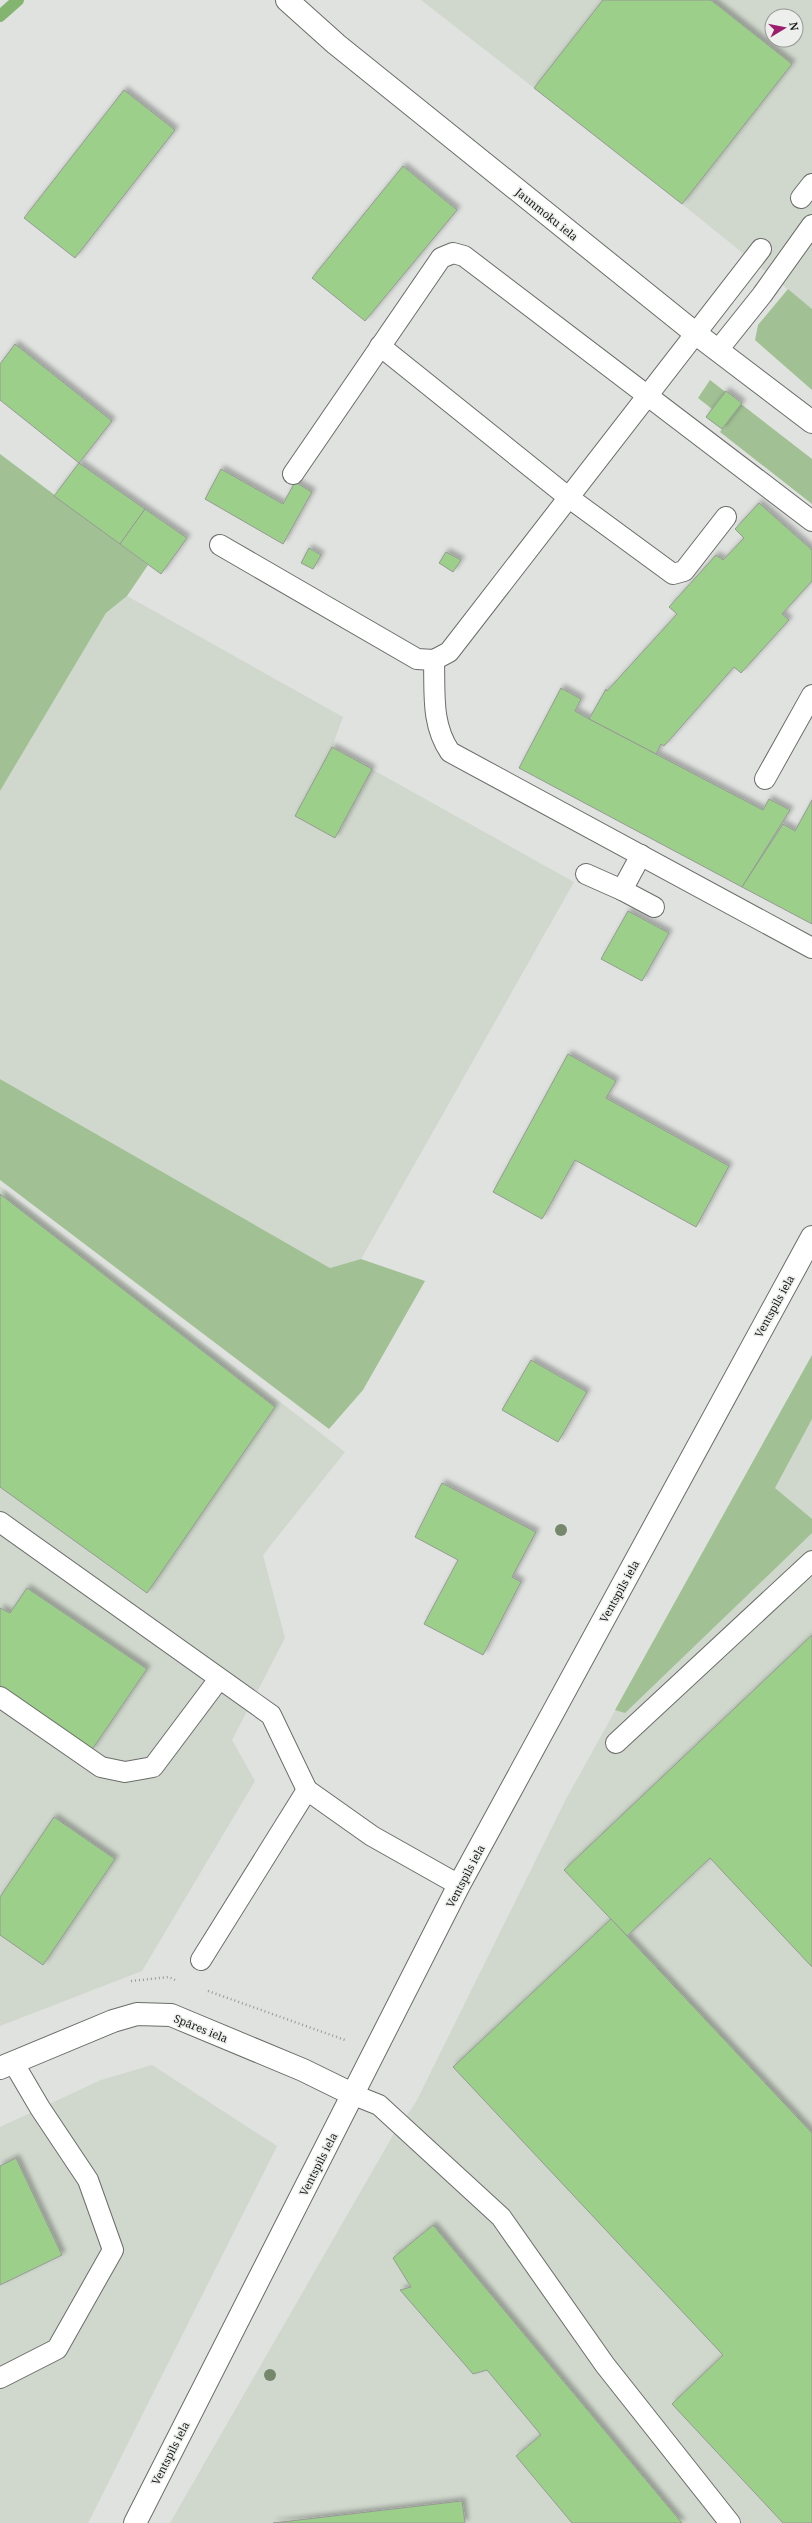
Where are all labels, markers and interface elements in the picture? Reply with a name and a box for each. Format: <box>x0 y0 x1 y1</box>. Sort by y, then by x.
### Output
north arrow <box>764 8 804 48</box>
text: N <box>786 21 803 32</box>
street label: Jaunmoku iela <box>512 184 581 244</box>
street label: Ventspils iela <box>751 1272 797 1340</box>
street label: Ventspils iela <box>596 1557 642 1625</box>
street label: Ventspils iela <box>442 1842 488 1910</box>
street label: Spāres iela <box>172 2010 230 2046</box>
street label: Ventspils iela <box>296 2130 340 2198</box>
street label: Ventspils iela <box>148 2419 192 2487</box>

